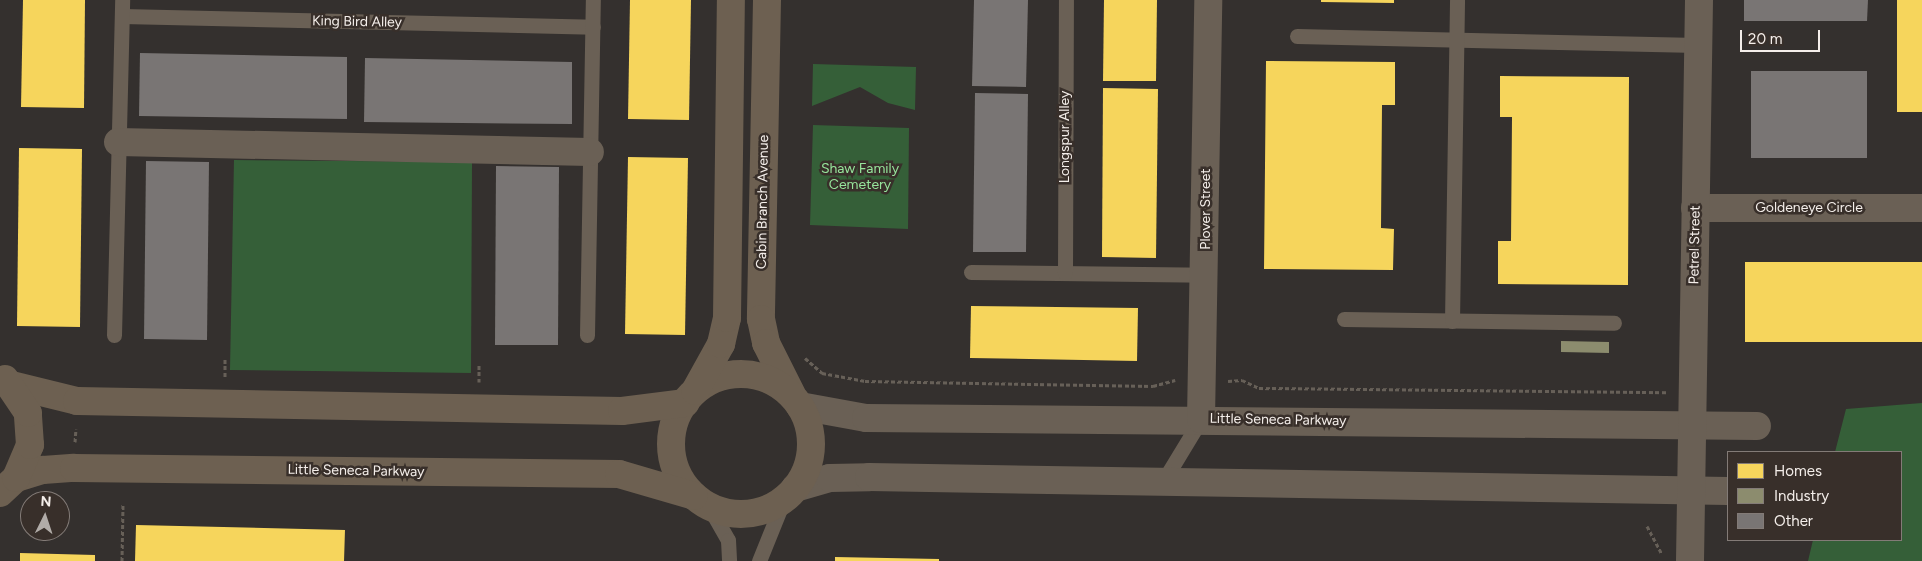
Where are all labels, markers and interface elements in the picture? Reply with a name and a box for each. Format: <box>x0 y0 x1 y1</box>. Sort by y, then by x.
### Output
street label: King Bird Alley <box>312 13 402 31</box>
scale bar <box>1742 20 1822 52</box>
text: 20 m <box>1748 30 1782 48</box>
street label: Longspur Alley <box>1057 91 1073 183</box>
street label: Cabin Branch Avenue <box>753 135 773 269</box>
park label: Shaw Family Cemetery <box>821 161 899 193</box>
street label: Plover Street <box>1198 168 1214 250</box>
street label: Goldeneye Circle <box>1755 200 1863 216</box>
street label: Petrel Street <box>1686 205 1704 285</box>
street label: Little Seneca Parkway <box>1209 410 1347 430</box>
legend <box>1727 451 1902 541</box>
street label: Little Seneca Parkway <box>287 461 425 481</box>
text: Homes <box>1774 462 1822 480</box>
text: Industry <box>1774 487 1829 505</box>
north arrow <box>20 491 70 541</box>
text: N <box>40 493 52 510</box>
text: Other <box>1774 512 1813 530</box>

